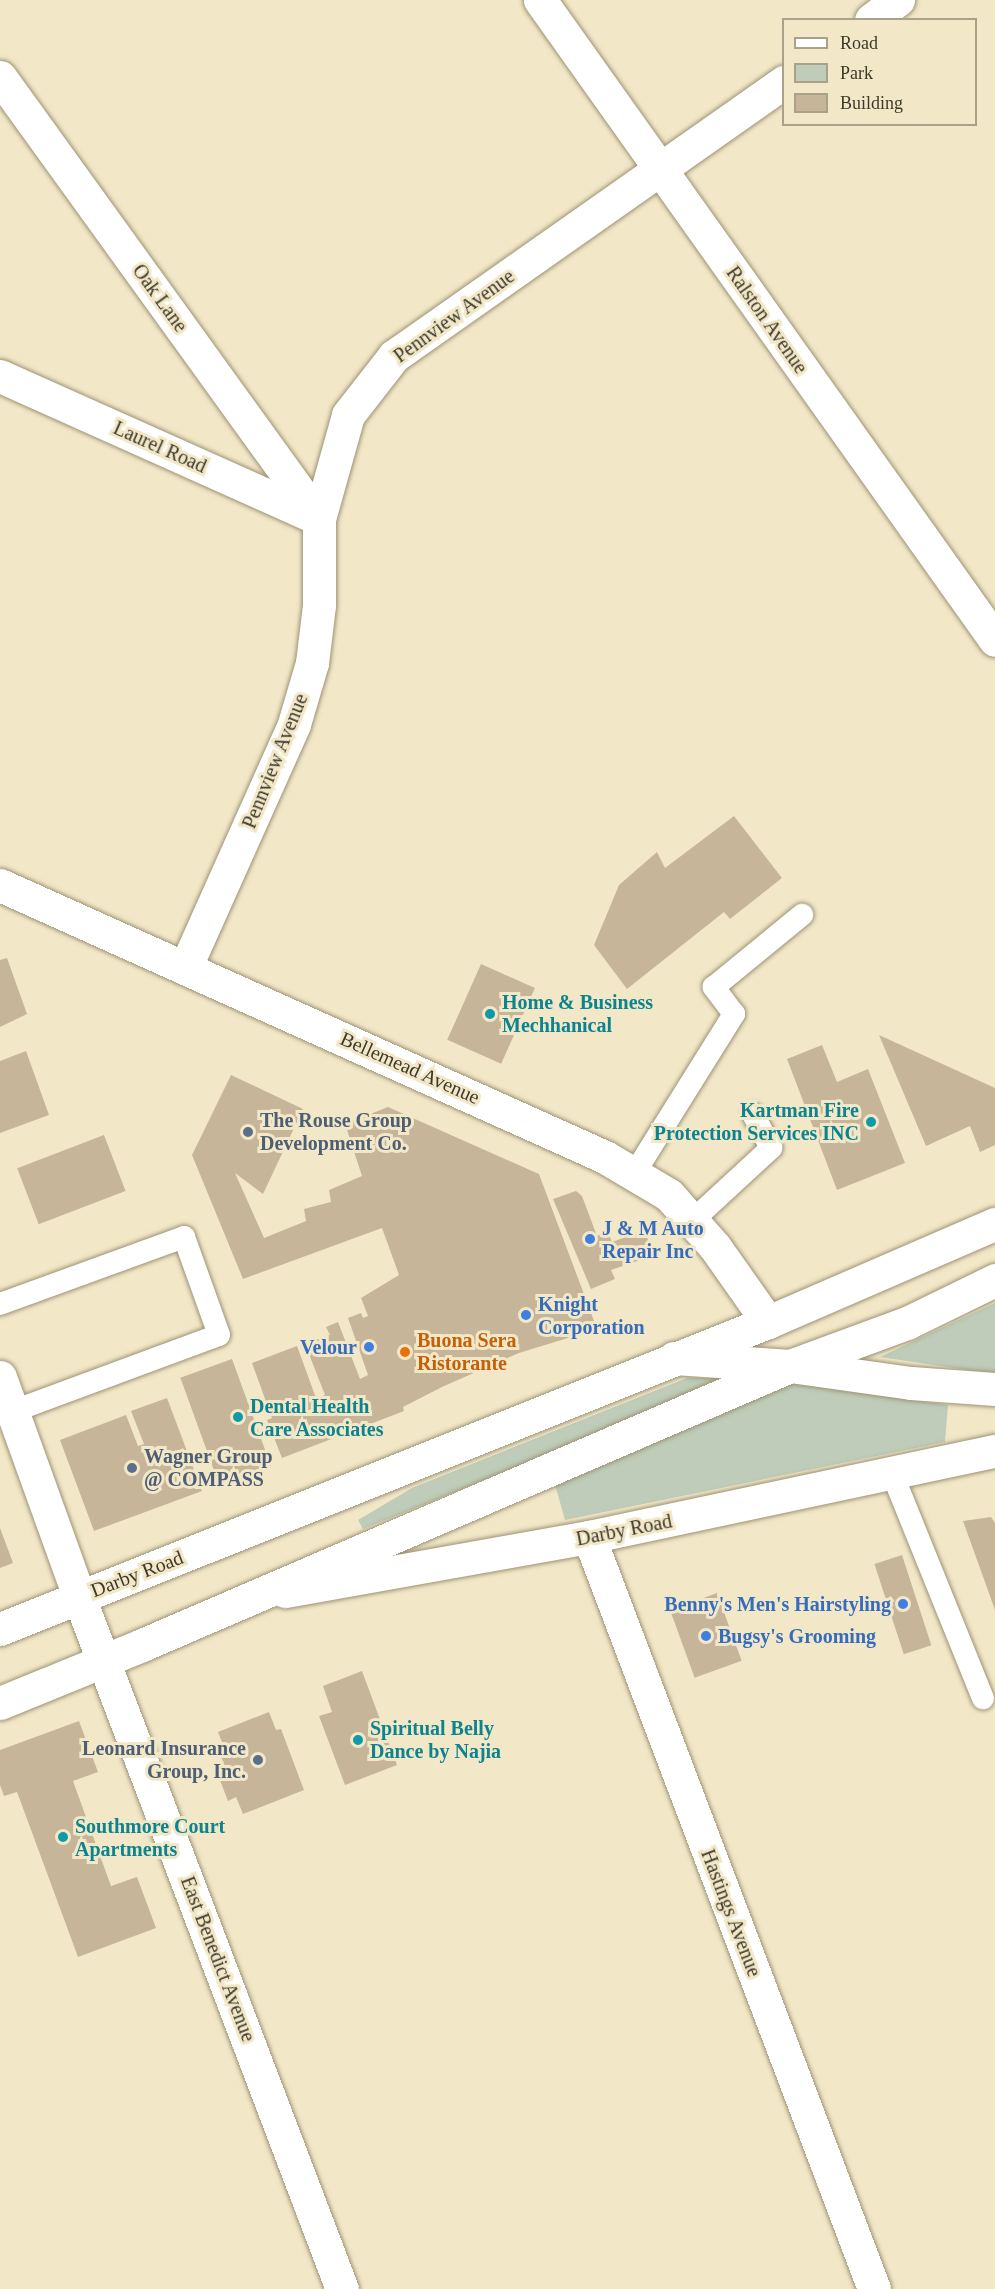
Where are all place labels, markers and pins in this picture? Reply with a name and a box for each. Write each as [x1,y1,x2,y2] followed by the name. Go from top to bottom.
[502,990,653,1037] place label: Home & Business Mechhanical
[483,1007,497,1021] marker: Home & Business Mechhanical
[654,1098,859,1145] place label: Kartman Fire Protection Services INC
[260,1108,412,1155] place label: The Rouse Group Development Co.
[864,1115,878,1129] marker: Kartman Fire Protection Services INC
[241,1125,255,1139] marker: The Rouse Group Development Co.
[602,1216,705,1263] place label: J & M Auto Repair Inc
[583,1232,597,1246] marker: J & M Auto Repair Inc
[538,1292,645,1339] place label: Knight Corporation
[519,1308,533,1322] marker: Knight Corporation
[417,1328,516,1375] place label: Buona Sera Ristorante
[300,1335,357,1359] place label: Velour
[362,1340,376,1354] marker: Velour
[398,1345,412,1359] marker: Buona Sera Ristorante
[250,1394,385,1441] place label: Dental Health Care Associates
[231,1410,245,1424] marker: Dental Health Care Associates
[144,1444,273,1491] place label: Wagner Group @ COMPASS
[125,1461,139,1475] marker: Wagner Group @ COMPASS
[664,1592,891,1616] place label: Benny's Men's Hairstyling
[896,1597,910,1611] marker: Benny's Men's Hairstyling
[718,1624,876,1648] place label: Bugsy's Grooming
[699,1629,713,1643] marker: Bugsy's Grooming
[370,1716,501,1763] place label: Spiritual Belly Dance by Najia
[351,1733,365,1747] marker: Spiritual Belly Dance by Najia
[82,1736,246,1783] place label: Leonard Insurance Group, Inc.
[251,1753,265,1767] marker: Leonard Insurance Group, Inc.
[75,1814,225,1861] place label: Southmore Court Apartments
[56,1830,70,1844] marker: Southmore Court Apartments

